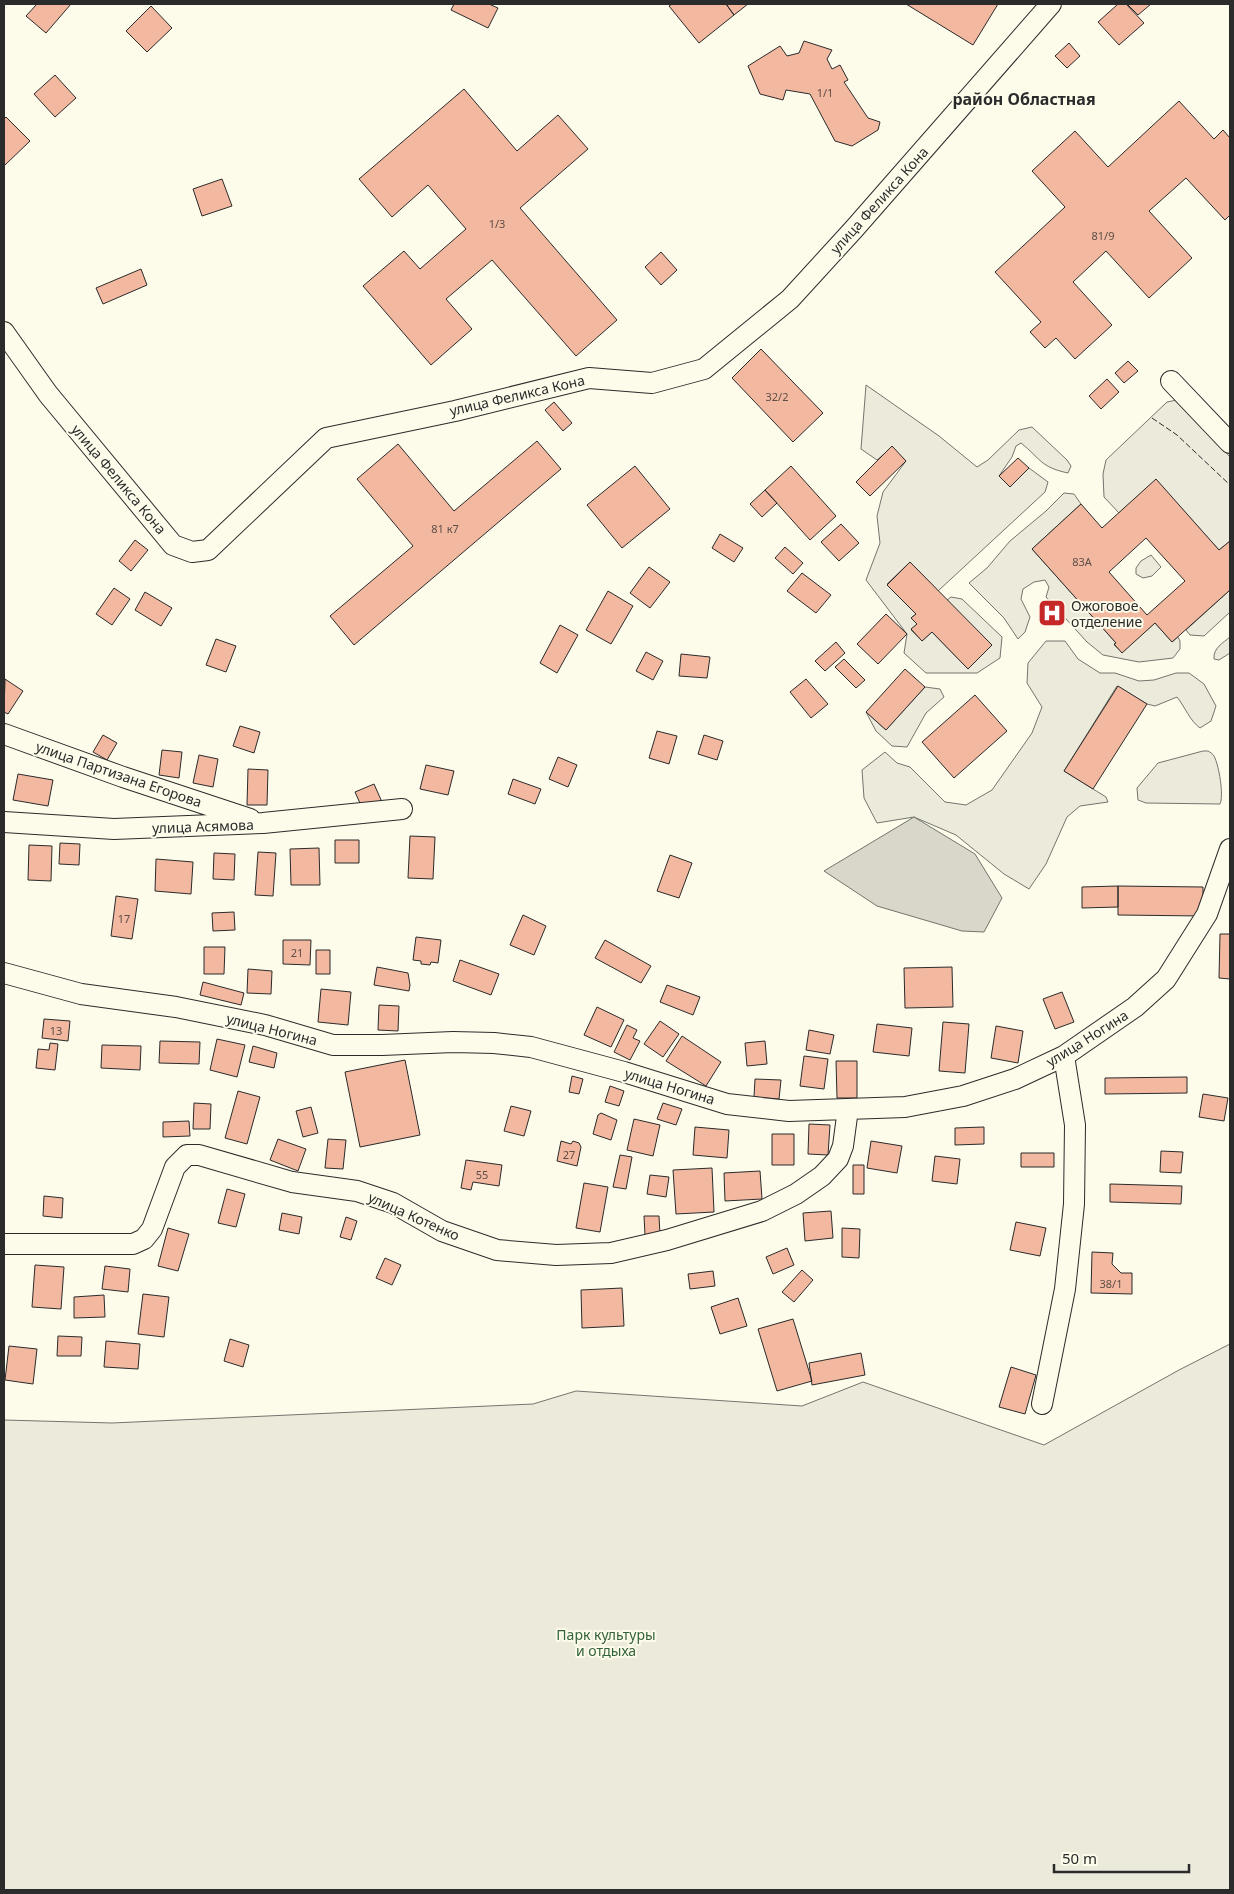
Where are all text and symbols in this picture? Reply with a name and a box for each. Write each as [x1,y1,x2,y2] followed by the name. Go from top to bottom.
[817,85,833,100] house number: 1/1
[952,88,1096,110] district label: район Областная
[826,142,932,258] street label: улица Феликса Кона
[489,216,505,231] house number: 1/3
[1092,228,1114,243] house number: 81/9
[448,370,586,420] street label: улица Феликса Кона
[766,389,788,404] house number: 32/2
[67,420,171,538] street label: улица Феликса Кона
[431,521,459,536] house number: 81 к7
[1072,554,1093,569] house number: 83А
[1071,596,1143,631] place label: Ожоговое отделение
[1037,598,1067,628] hospital icon: Ожоговое отделение
[34,737,204,811] street label: улица Партизана Егорова
[152,815,254,837] street label: улица Асямова
[118,911,130,926] house number: 17
[291,945,303,960] house number: 21
[1042,1005,1132,1071] street label: улица Ногина
[224,1009,320,1049] street label: улица Ногина
[50,1023,62,1038] house number: 13
[623,1063,717,1109] street label: улица Ногина
[563,1147,575,1162] house number: 27
[476,1167,488,1182] house number: 55
[365,1187,463,1245] street label: улица Котенко
[1100,1276,1122,1291] house number: 38/1
[556,1625,656,1660] park label: Парк культуры и отдыха
[1054,1842,1189,1874] scale bar
[1062,1848,1097,1868] text: 50 m

